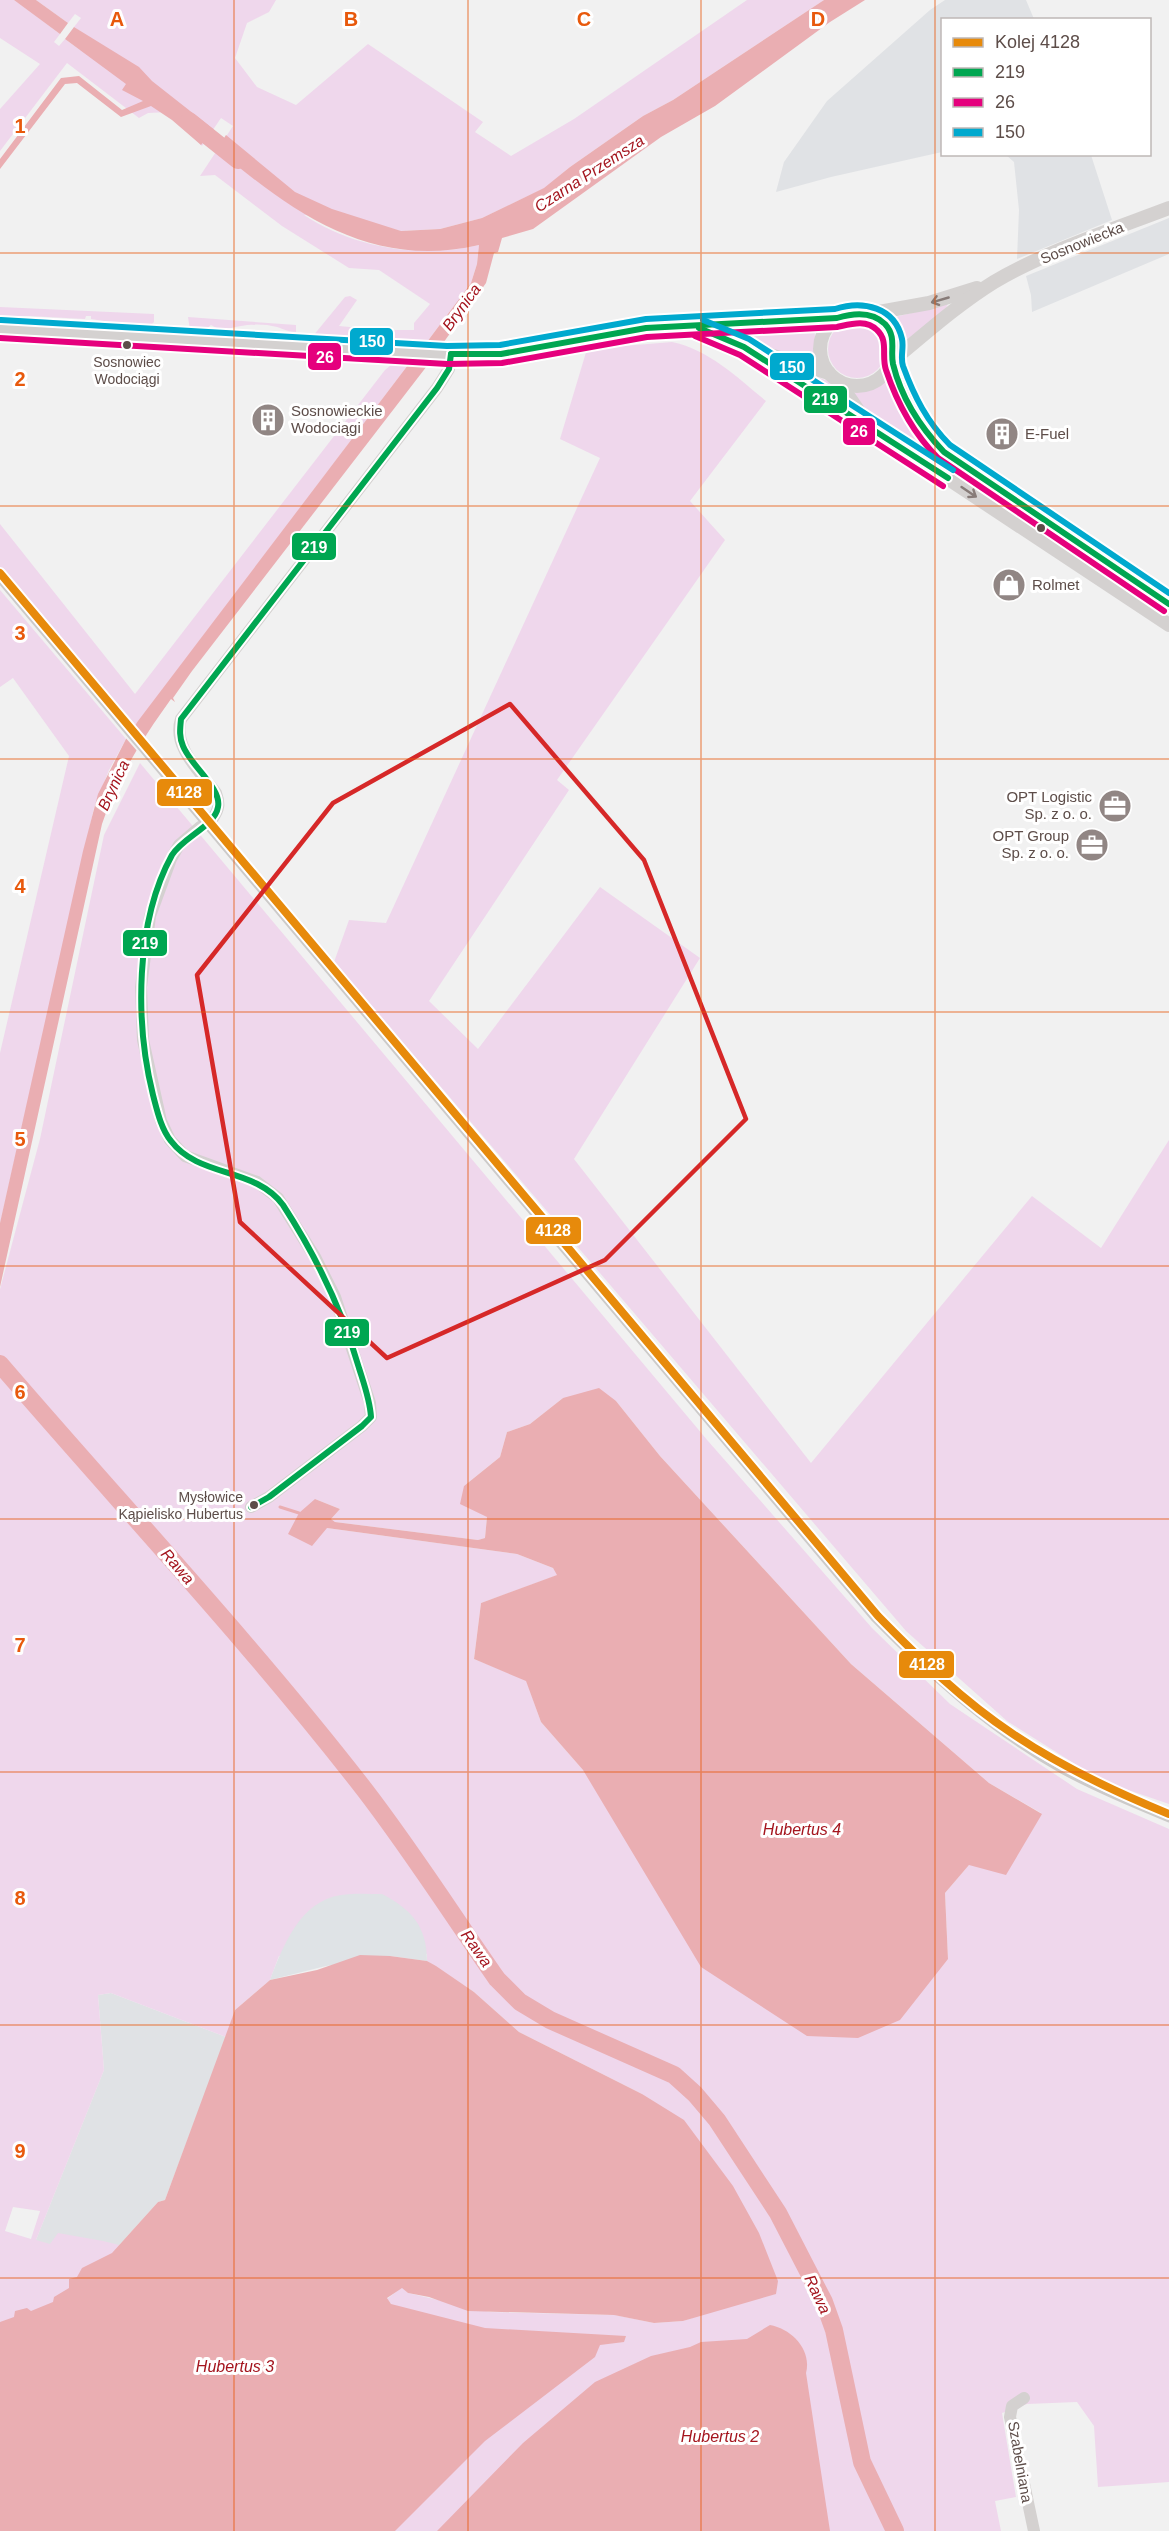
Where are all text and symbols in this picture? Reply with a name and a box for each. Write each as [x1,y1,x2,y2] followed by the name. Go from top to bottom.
[110,8,124,30] text: A
[344,8,358,30] text: B
[577,8,591,30] text: C
[811,8,825,30] text: D
[941,18,1151,156] legend
[995,32,1080,52] text: Kolej 4128
[995,62,1025,82] text: 219
[995,92,1015,112] text: 26
[14,115,26,137] text: 1
[995,122,1025,142] text: 150
[531,132,647,215] water label: Czarna Przemsza
[1038,218,1127,267] street label: Sosnowiecka
[439,281,484,334] water label: Brynica
[931,294,950,306] one-way arrow
[349,327,394,356] line badge: 150
[359,333,385,350] text: 150
[121,339,133,351] marker: Sosnowiec Wodociągi
[307,342,342,371] line badge: 26
[316,349,334,366] text: 26
[769,352,815,381] line badge: 150
[93,354,161,387] place label: Sosnowiec Wodociągi
[779,359,805,376] text: 150
[14,368,26,390] text: 2
[803,385,848,414] line badge: 219
[812,391,838,408] text: 219
[250,402,286,438] building icon: Sosnowieckie Wodociągi
[291,402,383,436] place label: Sosnowieckie Wodociągi
[984,416,1020,452] building icon: E-Fuel
[842,417,876,446] line badge: 26
[850,423,868,440] text: 26
[1025,425,1069,442] place label: E-Fuel
[960,487,977,499] one-way arrow
[1035,522,1047,534] unlabelled marker
[291,532,337,561] line badge: 219
[301,539,327,556] text: 219
[991,567,1027,603] shop icon: Rolmet
[1032,576,1080,593] place label: Rolmet
[14,622,26,644] text: 3
[94,757,132,813] water label: Brynica
[156,778,213,807] line badge: 4128
[166,784,202,801] text: 4128
[1006,788,1092,822] place label: OPT Logistic Sp. z o. o.
[1097,788,1133,824] office icon: OPT Logistic Sp. z o. o.
[993,827,1069,861] place label: OPT Group Sp. z o. o.
[1074,827,1110,863] office icon: OPT Group Sp. z o. o.
[14,875,26,897] text: 4
[122,929,168,957] line badge: 219
[132,935,158,952] text: 219
[14,1128,26,1150] text: 5
[525,1216,582,1245] line badge: 4128
[535,1222,571,1239] text: 4128
[324,1318,370,1347] line badge: 219
[334,1324,360,1341] text: 219
[14,1381,26,1403] text: 6
[118,1489,243,1522] place label: Mysłowice Kąpielisko Hubertus
[248,1499,260,1511] marker: Mysłowice Kąpielisko Hubertus
[158,1545,198,1587] water label: Rawa
[14,1634,26,1656] text: 7
[898,1650,955,1679] line badge: 4128
[909,1656,945,1673] text: 4128
[763,1821,841,1838] water label: Hubertus 4
[14,1887,26,1909] text: 8
[458,1927,495,1970] water label: Rawa
[14,2140,26,2162] text: 9
[801,2272,834,2316] water label: Rawa
[196,2358,274,2375] water label: Hubertus 3
[1005,2420,1036,2505] street label: Szabelniana
[681,2428,759,2445] water label: Hubertus 2

